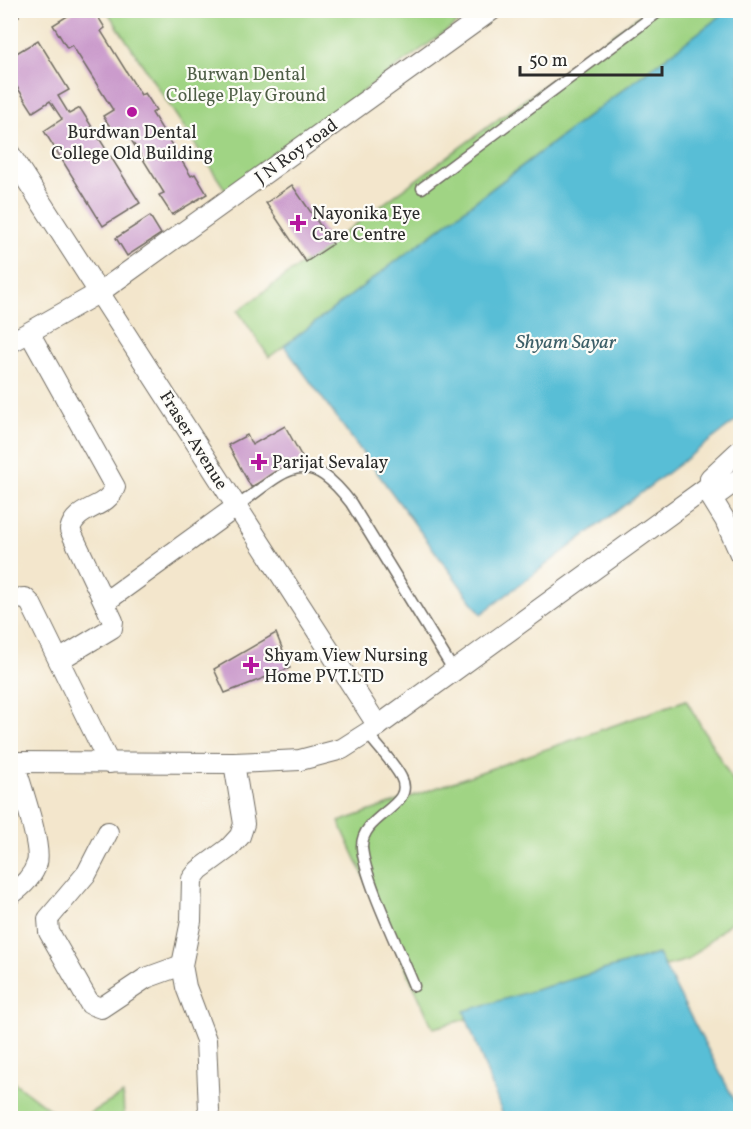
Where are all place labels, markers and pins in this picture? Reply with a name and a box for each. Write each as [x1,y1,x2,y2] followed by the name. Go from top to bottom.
[125,105,139,119] marker: Burdwan Dental College Old Building
[51,121,213,167] place label: Burdwan Dental College Old Building
[312,202,420,248] place label: Nayonika Eye Care Centre
[289,214,307,232] marker: Nayonika Eye Care Centre
[272,451,388,476] place label: Parijat Sevalay
[250,453,268,471] marker: Parijat Sevalay
[264,644,428,690] place label: Shyam View Nursing Home PVT.LTD
[242,656,260,674] marker: Shyam View Nursing Home PVT.LTD

